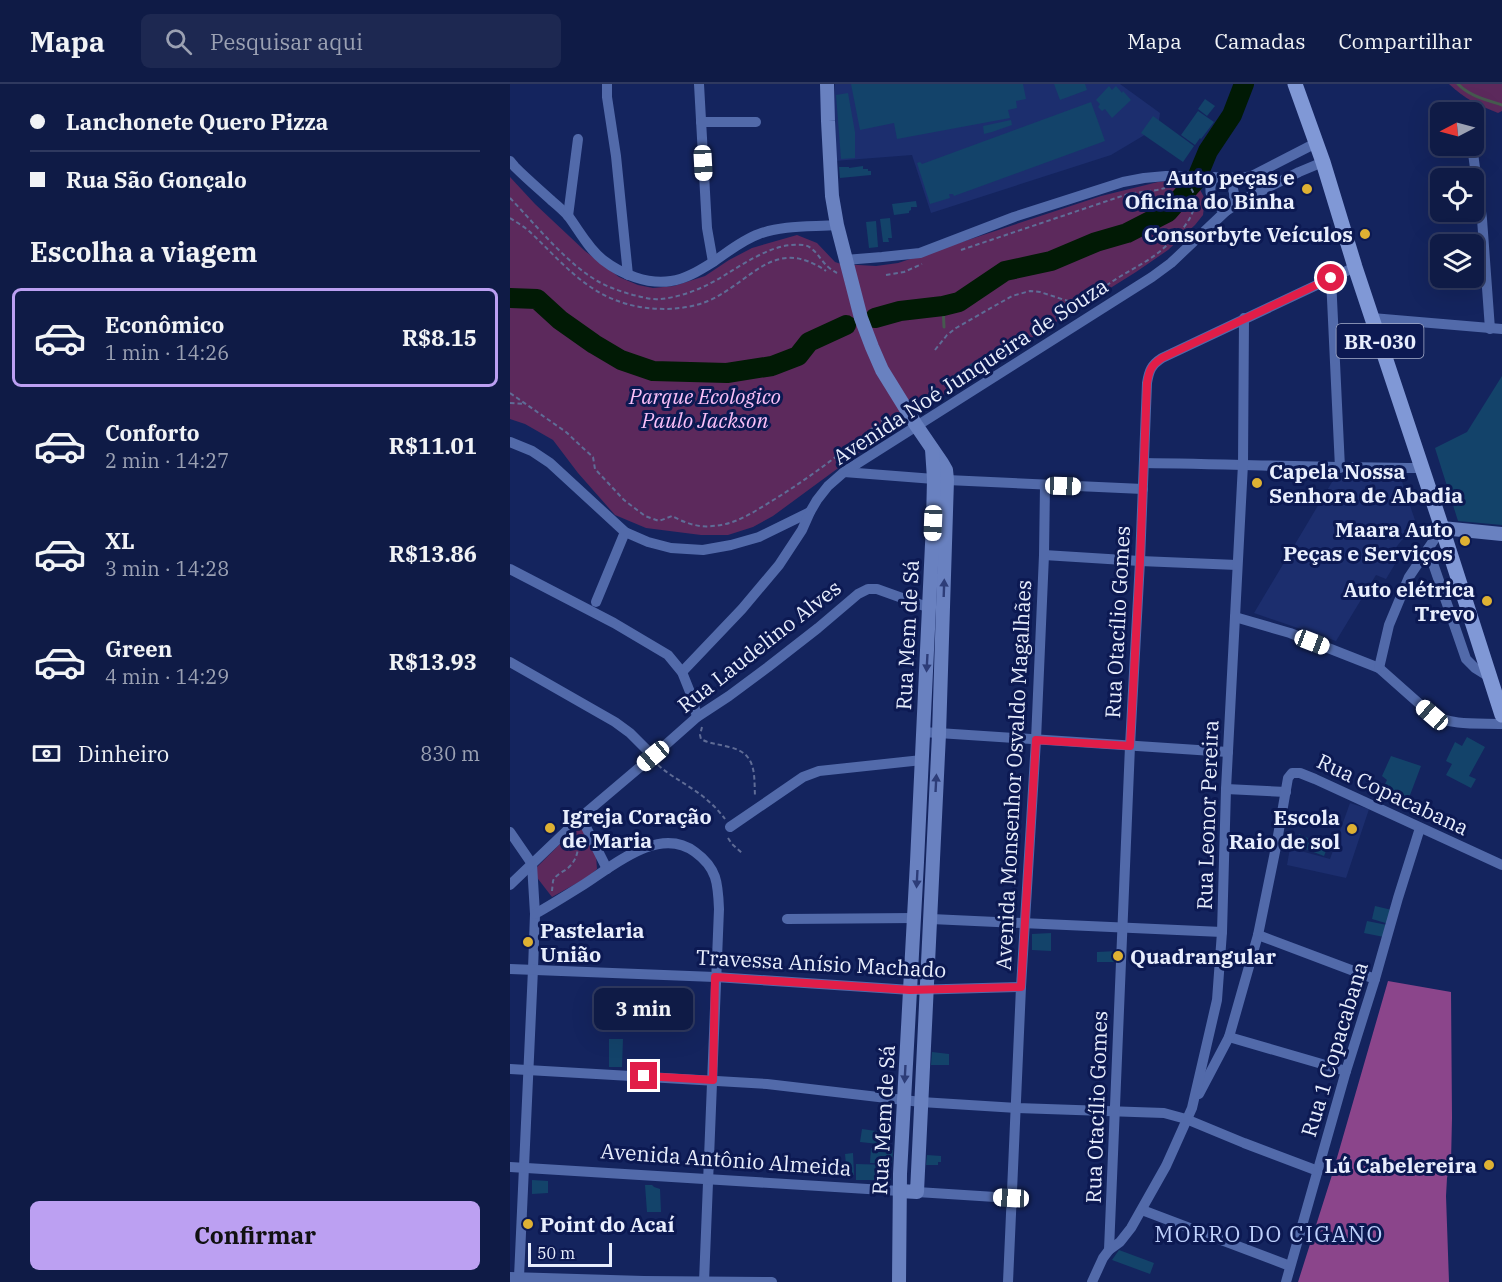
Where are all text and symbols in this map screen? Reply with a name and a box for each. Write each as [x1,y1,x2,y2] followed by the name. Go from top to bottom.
[141,14,561,68] search box
[30,23,105,60] text: Mapa
[162,25,195,58] icon: search
[210,27,363,56] text: Pesquisar aqui
[1127,27,1182,55] text: Mapa
[1215,27,1305,55] text: Camadas
[1338,27,1472,55] text: Compartilhar
[1430,102,1484,156] north arrow
[1430,102,1484,288] map controls
[66,107,328,136] text: Lanchonete Quero Pizza
[693,145,713,181] car
[1124,163,1295,215] place label: Auto peças e Oficina do Binha
[66,165,247,194] text: Rua São Gonçalo
[1430,168,1484,222] button: locate
[1300,182,1314,196] marker: Auto peças e Oficina do Binha
[1144,220,1353,248] place label: Consorbyte Veículos
[1358,227,1372,241] marker: Consorbyte Veículos
[30,234,257,269] text: Escolha a viagem
[1430,234,1484,288] button: layers
[1317,264,1344,291] route start
[827,271,1113,471] street label: Avenida Noé Junqueira de Souza
[105,310,224,339] text: Econômico
[33,311,87,365] icon: car
[402,323,477,352] text: R$8.15
[1336,324,1424,358] road number: BR-030
[105,339,229,366] text: 1 min · 14:26
[628,382,781,434] park label: Parque Ecologico Paulo Jackson
[105,418,200,447] text: Conforto
[33,419,87,473] icon: car
[389,431,477,460] text: R$11.01
[105,447,229,474] text: 2 min · 14:27
[1269,457,1463,509] place label: Capela Nossa Senhora de Abadia
[1045,476,1081,496] car
[1250,476,1264,490] marker: Capela Nossa Senhora de Abadia
[923,505,943,541] car
[1283,515,1453,567] place label: Maara Auto Peças e Serviços
[1098,525,1136,719] street label: Rua Otacílio Gomes
[105,526,135,555] text: XL
[33,527,87,581] icon: car
[1458,534,1472,548] marker: Maara Auto Peças e Serviços
[389,539,477,568] text: R$13.86
[105,555,229,582] text: 3 min · 14:28
[889,559,925,711] street label: Rua Mem de Sá
[671,573,847,719] street label: Rua Laudelino Alves
[1343,575,1475,627] place label: Auto elétrica Trevo
[940,578,949,597] one-way arrow
[989,579,1037,971] street label: Avenida Monsenhor Osvaldo Magalhães
[1480,594,1494,608] marker: Auto elétrica Trevo
[1292,627,1332,657] car
[105,634,172,663] text: Green
[33,635,87,689] icon: car
[389,647,477,676] text: R$13.93
[922,654,931,673] one-way arrow
[105,663,229,690] text: 4 min · 14:29
[1413,696,1451,734] car
[1190,719,1224,911] street label: Rua Leonor Pereira
[30,737,63,770] icon: cash
[633,738,673,774] car
[78,739,169,768] text: Dinheiro
[420,740,480,767] text: 830 m
[1313,747,1473,841] street label: Rua Copacabana
[932,773,941,792] one-way arrow
[562,802,712,854] place label: Igreja Coração de Maria
[1229,803,1340,855] place label: Escola Raio de sol
[543,821,557,835] marker: Igreja Coração de Maria
[1345,822,1359,836] marker: Escola Raio de sol
[912,870,921,889] one-way arrow
[540,916,644,968] place label: Pastelaria União
[521,935,535,949] marker: Pastelaria União
[695,942,947,984] street label: Travessa Anísio Machado
[1130,942,1277,970] place label: Quadrangular
[1111,949,1125,963] marker: Quadrangular
[1294,958,1374,1140] street label: Rua 1 Copacabana
[594,989,694,1031] callout: 3 min
[616,995,672,1022] text: 3 min
[1079,1010,1113,1204] street label: Rua Otacílio Gomes
[865,1044,901,1196] street label: Rua Mem de Sá
[630,1062,657,1089] route end
[901,1064,910,1083] one-way arrow
[599,1136,853,1182] street label: Avenida Antônio Almeida
[1324,1151,1477,1179] place label: Lú Cabelereira
[1482,1158,1496,1172] marker: Lú Cabelereira
[993,1188,1029,1208] car
[30,1201,480,1270] button: Confirmar
[540,1210,675,1238] place label: Point do Acaí
[521,1217,535,1231] marker: Point do Acaí
[1154,1219,1384,1248] district label: MORRO DO CIGANO
[528,1240,612,1268] scale bar
[537,1243,575,1263] text: 50 m

